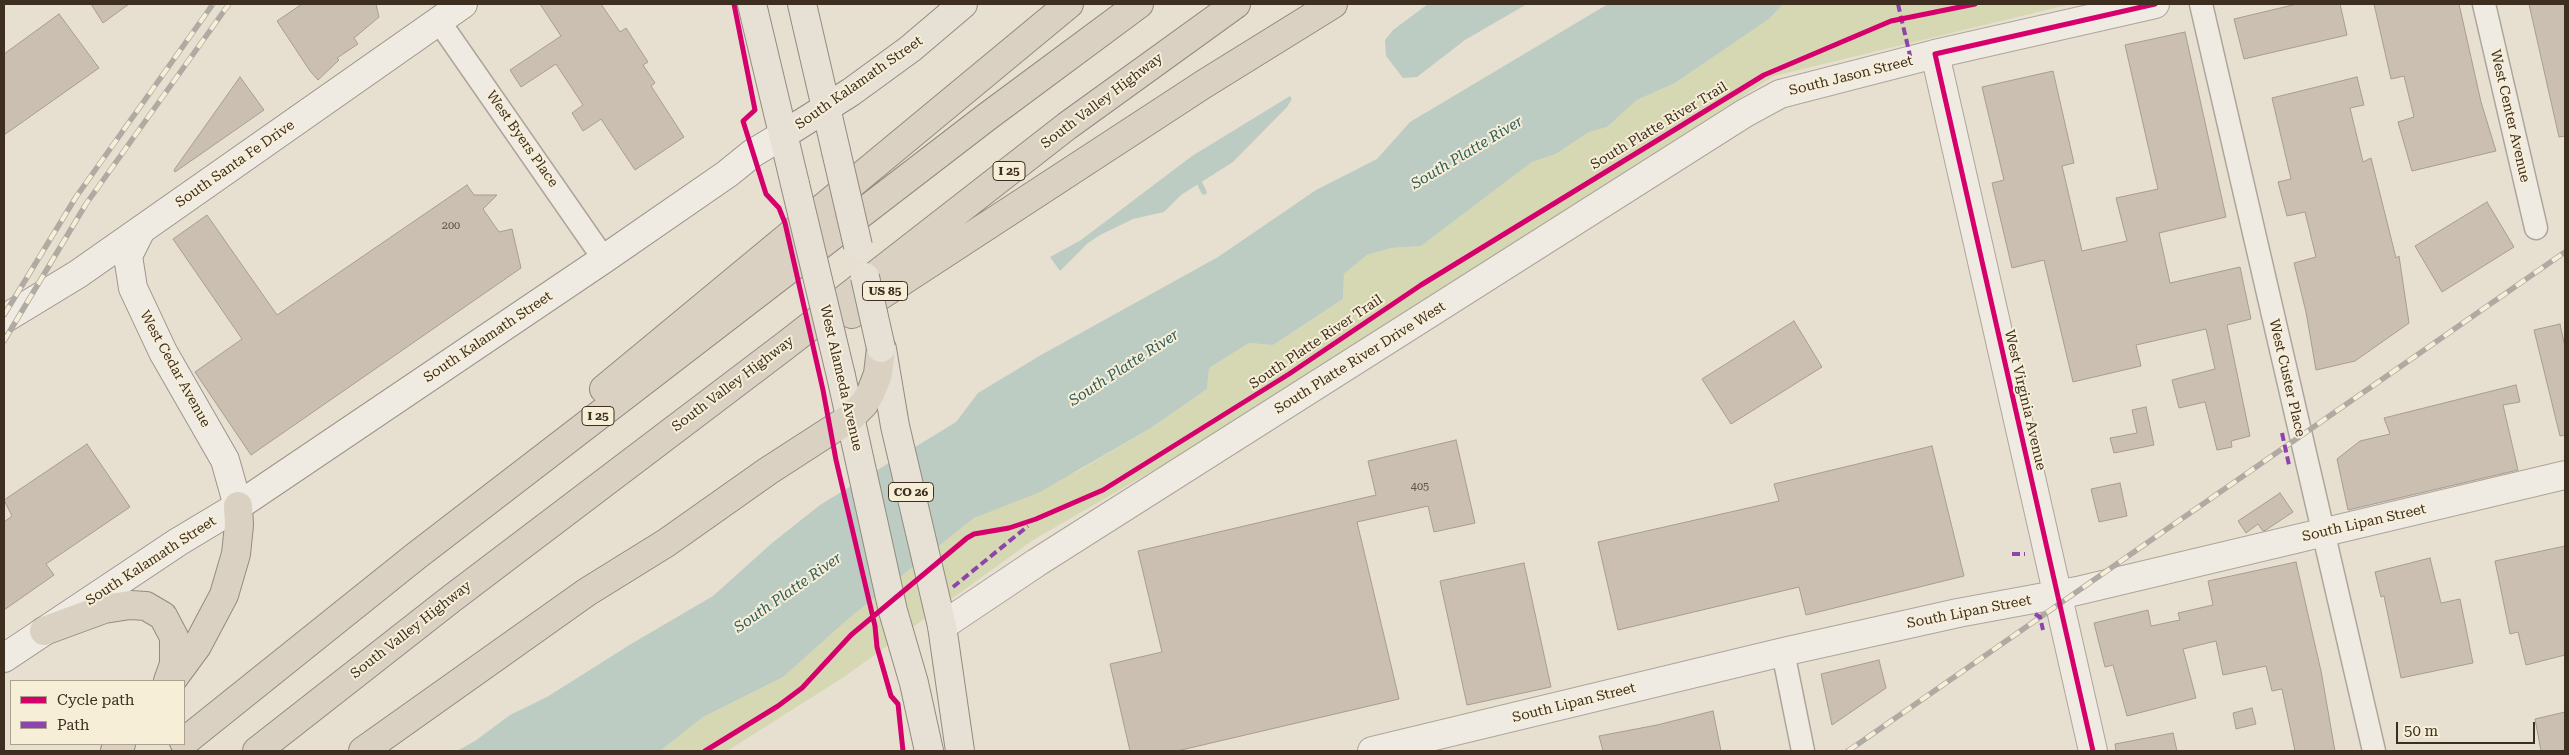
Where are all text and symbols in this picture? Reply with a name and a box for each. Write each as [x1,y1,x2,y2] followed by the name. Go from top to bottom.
[792,33,926,133] street label: South Kalamath Street
[2487,48,2533,184] street label: West Center Avenue
[1038,50,1166,152] street label: South Valley Highway
[1787,52,1915,100] street label: South Jason Street
[1588,78,1730,174] street label: South Platte River Trail
[482,88,562,190] street label: West Byers Place
[1408,112,1526,194] water label: South Platte River
[172,117,298,211] street label: South Santa Fe Drive
[993,162,1025,180] road number: I 25
[442,219,460,233] house number: 200
[862,282,908,300] road number: US 85
[420,288,556,386] street label: South Kalamath Street
[1246,291,1386,393] street label: South Platte River Trail
[1271,298,1449,418] street label: South Platte River Drive West
[816,303,866,453] street label: West Alameda Avenue
[136,308,214,430] street label: West Cedar Avenue
[2265,317,2309,439] street label: West Custer Place
[1066,326,1182,410] water label: South Platte River
[2001,328,2049,472] street label: West Virginia Avenue
[669,333,797,435] street label: South Valley Highway
[582,406,614,426] road number: I 25
[1411,480,1429,494] house number: 405
[888,482,934,502] road number: CO 26
[2300,501,2428,545] street label: South Lipan Street
[83,513,219,609] street label: South Kalamath Street
[731,549,845,637] water label: South Platte River
[347,578,475,682] street label: South Valley Highway
[1905,592,2033,632] street label: South Lipan Street
[10,680,185,745] legend
[1511,680,1637,726] street label: South Lipan Street
[57,691,134,709] text: Cycle path
[2399,712,2538,744] scale bar
[57,716,90,734] text: Path
[2404,722,2438,740] text: 50 m

